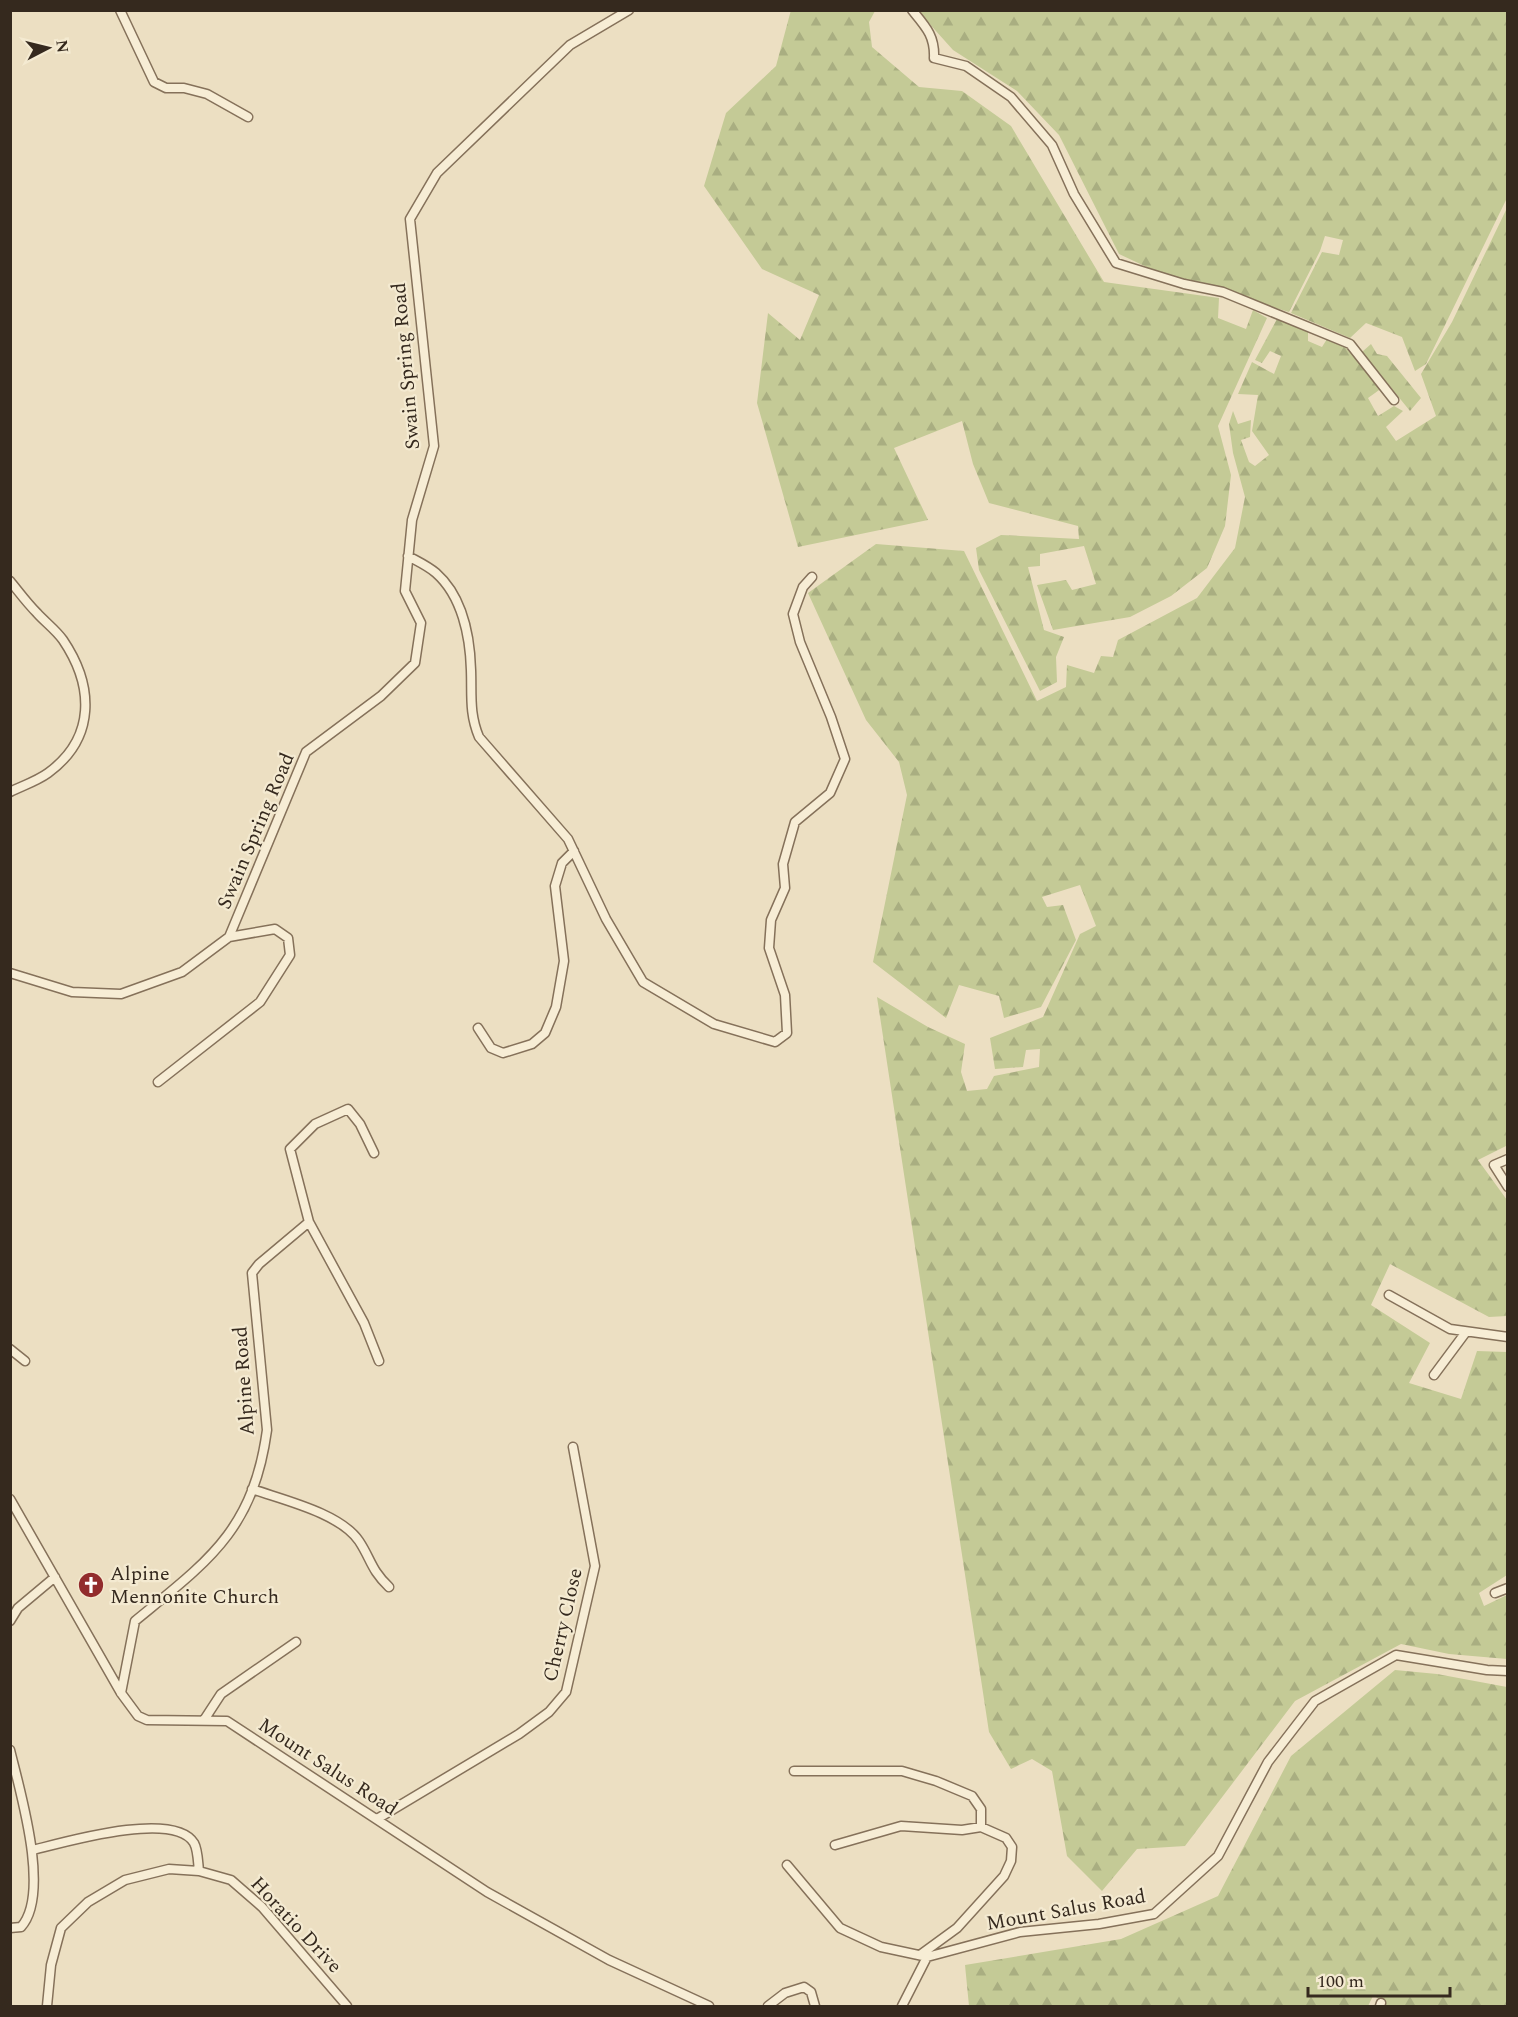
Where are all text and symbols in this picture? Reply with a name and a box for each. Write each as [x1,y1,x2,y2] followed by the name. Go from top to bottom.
[18,18,78,78] north arrow
[49,38,75,54] text: N
[384,281,428,451] street label: Swain Spring Road
[209,748,303,914] street label: Swain Spring Road
[225,1325,263,1437] street label: Alpine Road
[110,1559,279,1612] place label: Alpine Mennonite Church
[535,1565,591,1685] street label: Cherry Close
[76,1570,106,1600] church icon: Alpine Mennonite Church
[252,1710,404,1824] street label: Mount Salus Road
[243,1870,349,1980] street label: Horatio Drive
[984,1881,1148,1939] street label: Mount Salus Road
[1308,1960,1450,1998] scale bar
[1317,1968,1364,1995] text: 100 m

